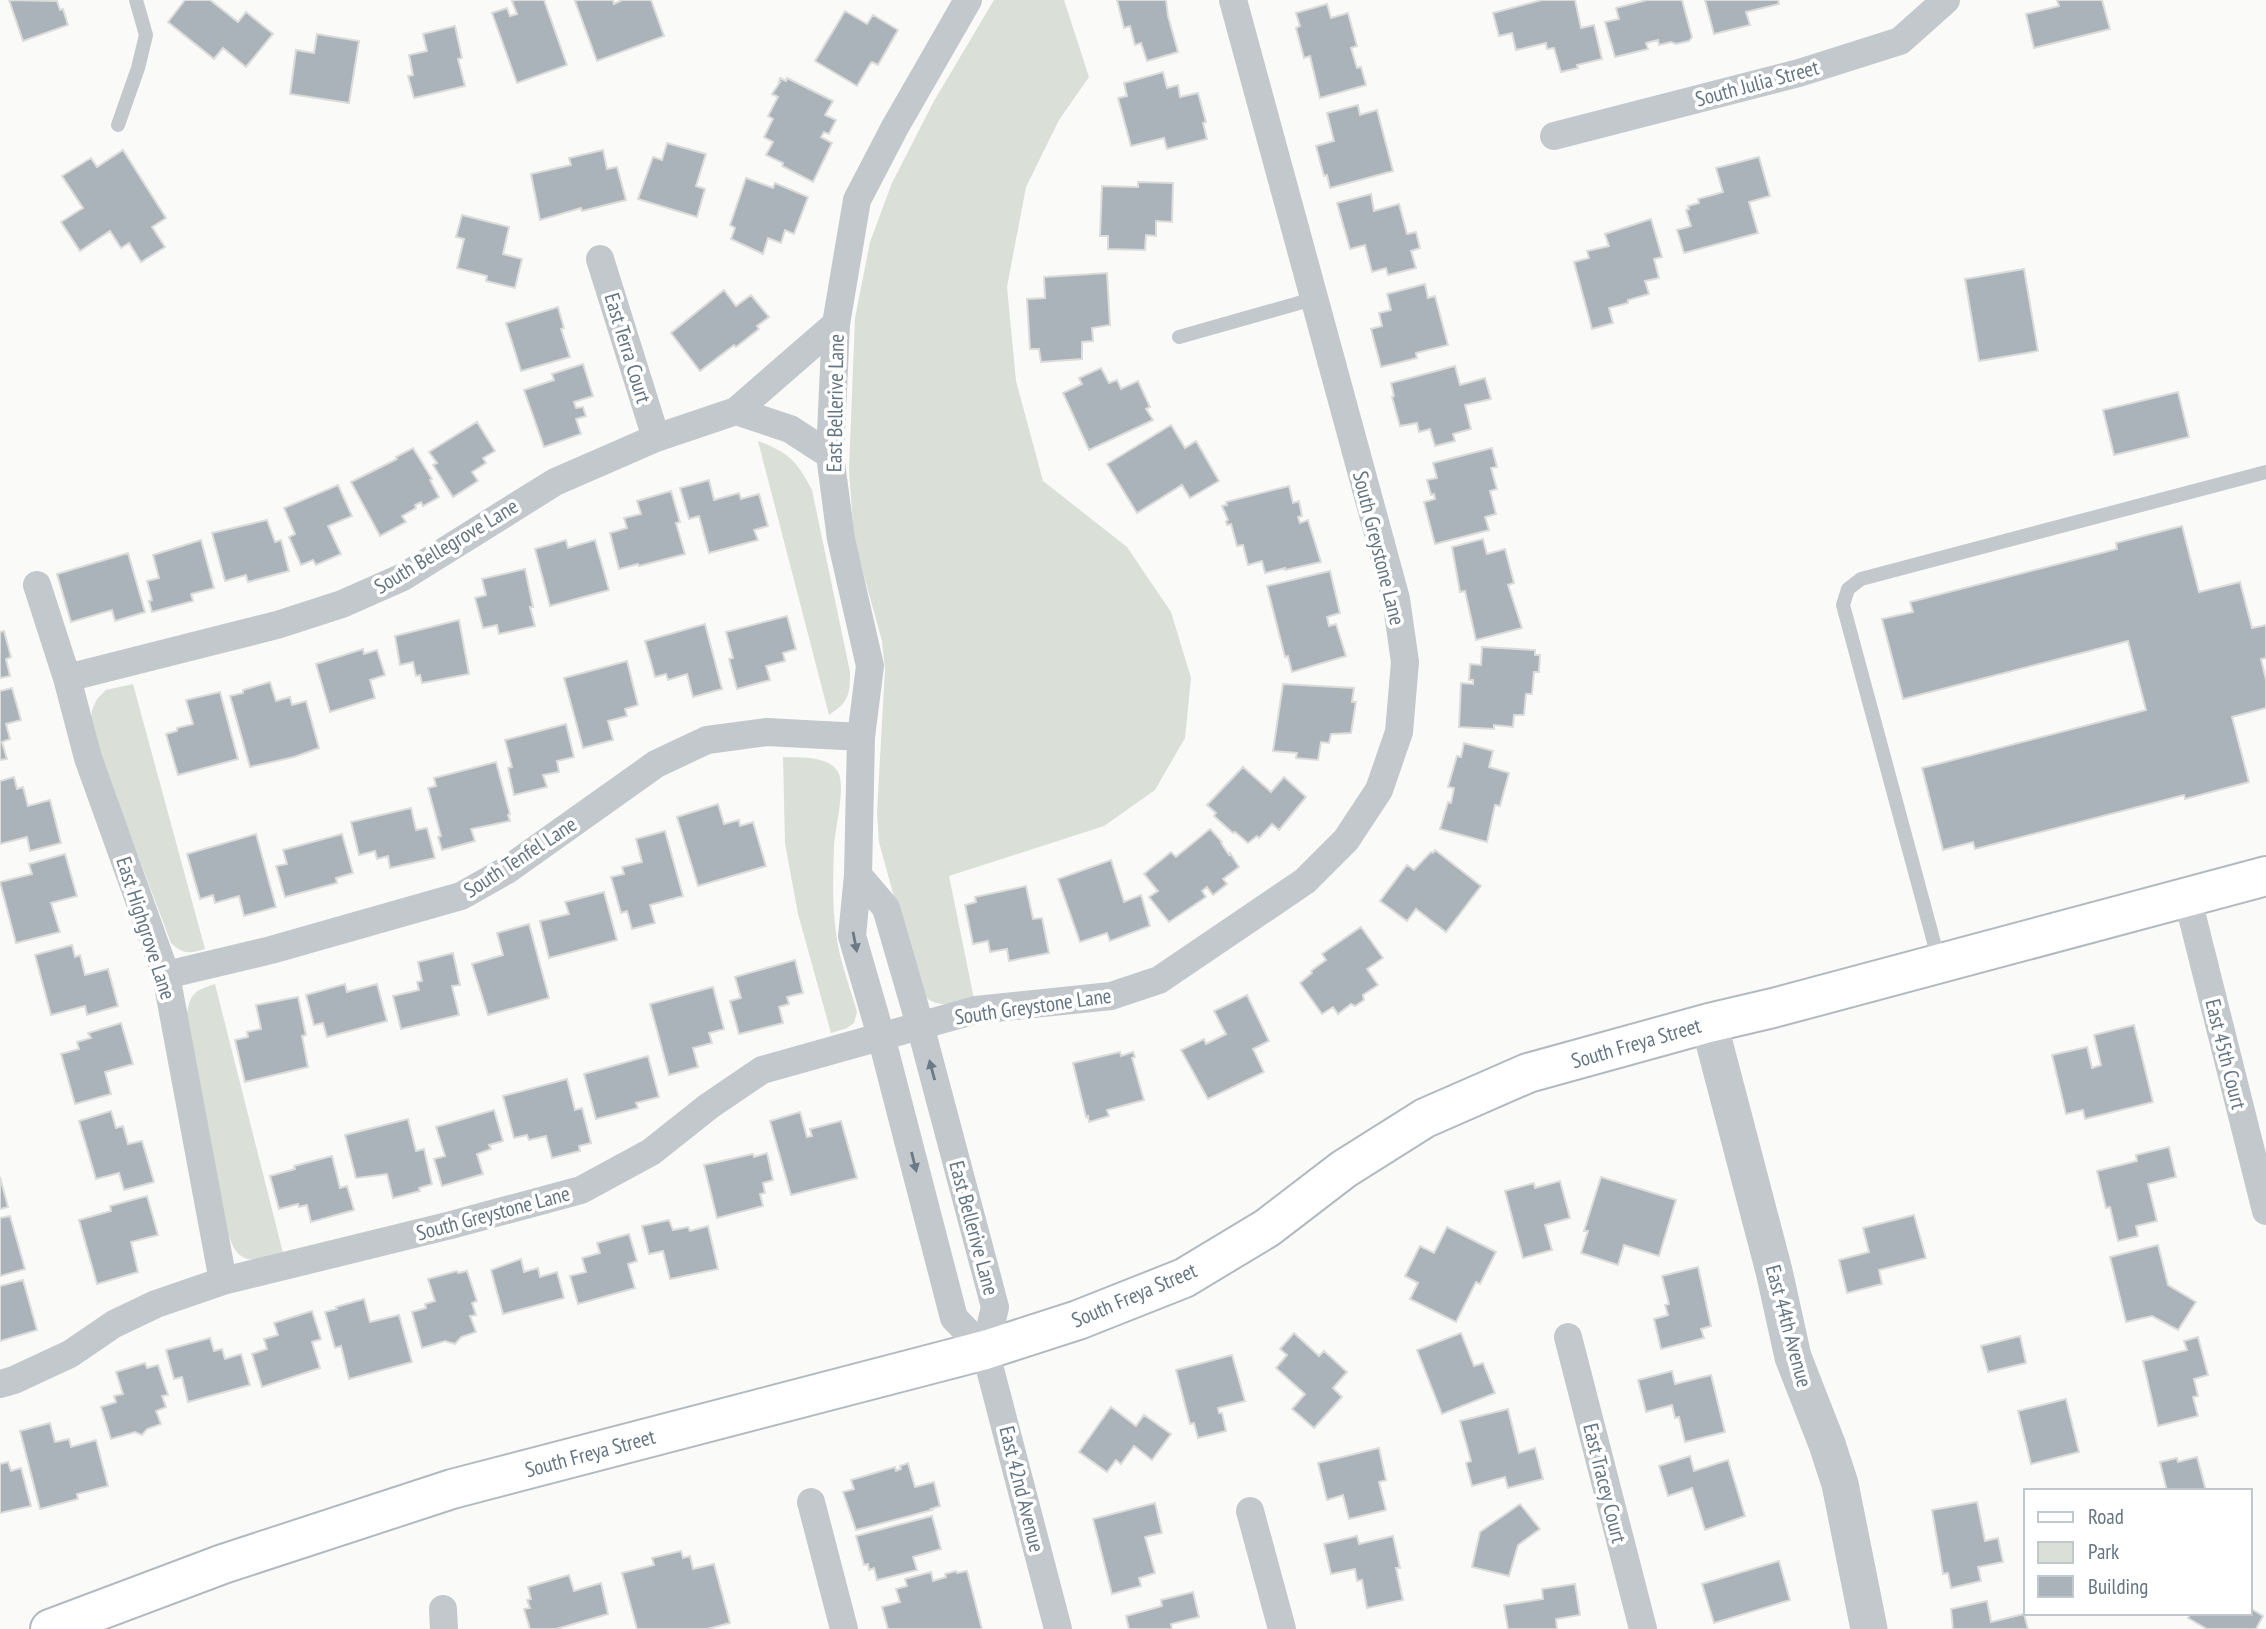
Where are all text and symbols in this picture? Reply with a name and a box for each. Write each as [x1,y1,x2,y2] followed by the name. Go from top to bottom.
[1692,54,1822,112] street label: South Julia Street
[598,290,658,407] street label: East Terra Court
[820,334,850,472] street label: East Bellerive Lane
[1347,468,1411,628] street label: South Greystone Lane
[369,492,523,600] street label: South Bellegrove Lane
[458,811,582,903] street label: South Tenfel Lane
[110,853,182,1003] street label: East Highgrove Lane
[850,932,861,954] one-way arrow
[953,982,1113,1030] street label: South Greystone Lane
[2199,996,2253,1112] street label: East 45th Court
[1568,1012,1704,1074] street label: South Freya Street
[926,1059,937,1081] one-way arrow
[909,1151,920,1173] one-way arrow
[943,1158,1005,1298] street label: East Bellerive Lane
[413,1180,573,1246] street label: South Greystone Lane
[1067,1256,1201,1334] street label: South Freya Street
[1760,1262,1818,1390] street label: East 44th Avenue
[1577,1420,1633,1546] street label: East Tracey Court
[522,1423,658,1483] street label: South Freya Street
[993,1423,1051,1555] street label: East 42nd Avenue
[2024,1489,2252,1615] legend
[2088,1503,2124,1530] text: Road
[2088,1538,2119,1565] text: Park
[2088,1573,2148,1600] text: Building

